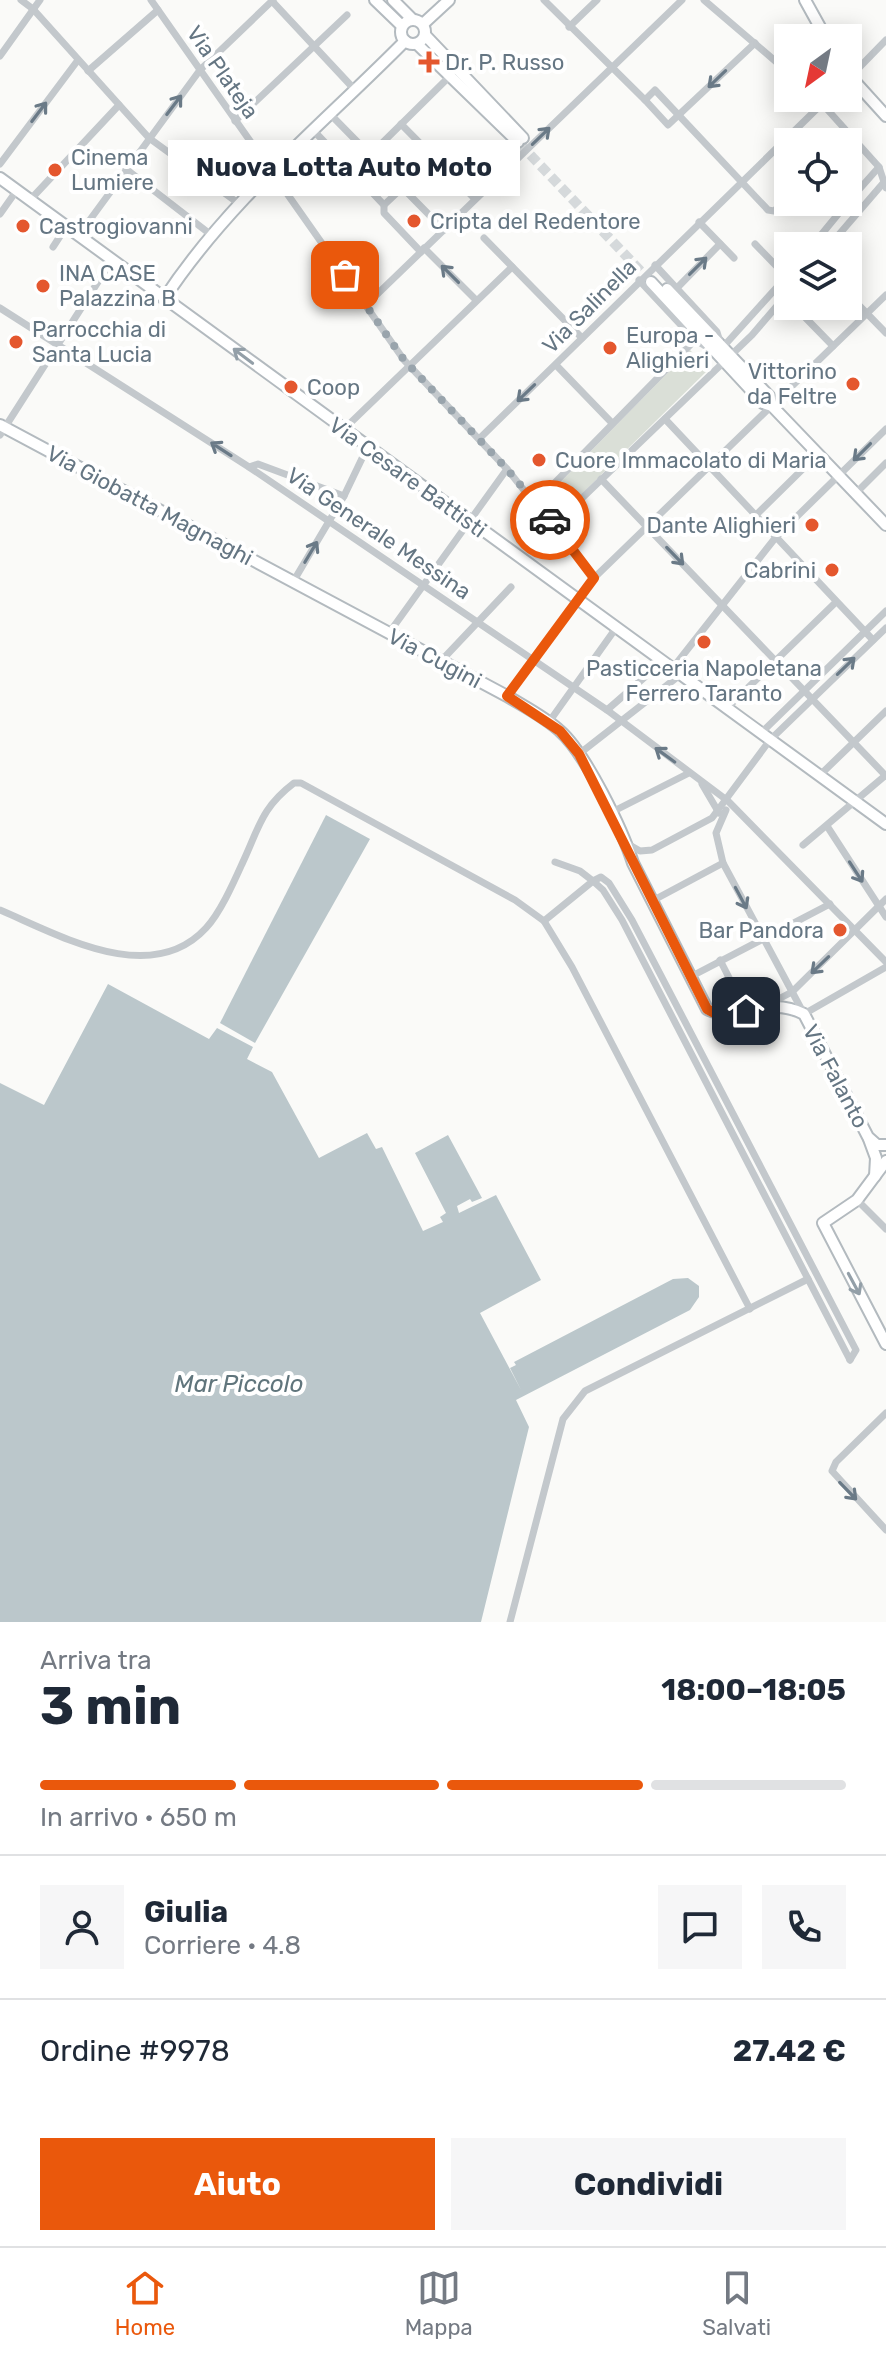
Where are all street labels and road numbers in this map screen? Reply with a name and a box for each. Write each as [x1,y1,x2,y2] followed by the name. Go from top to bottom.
[181,21,264,124] street label: Via Plateja
[537,254,642,359] street label: Via Salinella
[324,411,492,544] street label: Via Cesare Battisti
[42,440,258,571] street label: Via Giobatta Magnaghi
[281,462,476,605] street label: Via Generale Messina
[383,623,486,694] street label: Via Cugini
[797,1020,874,1133] street label: Via Falanto

